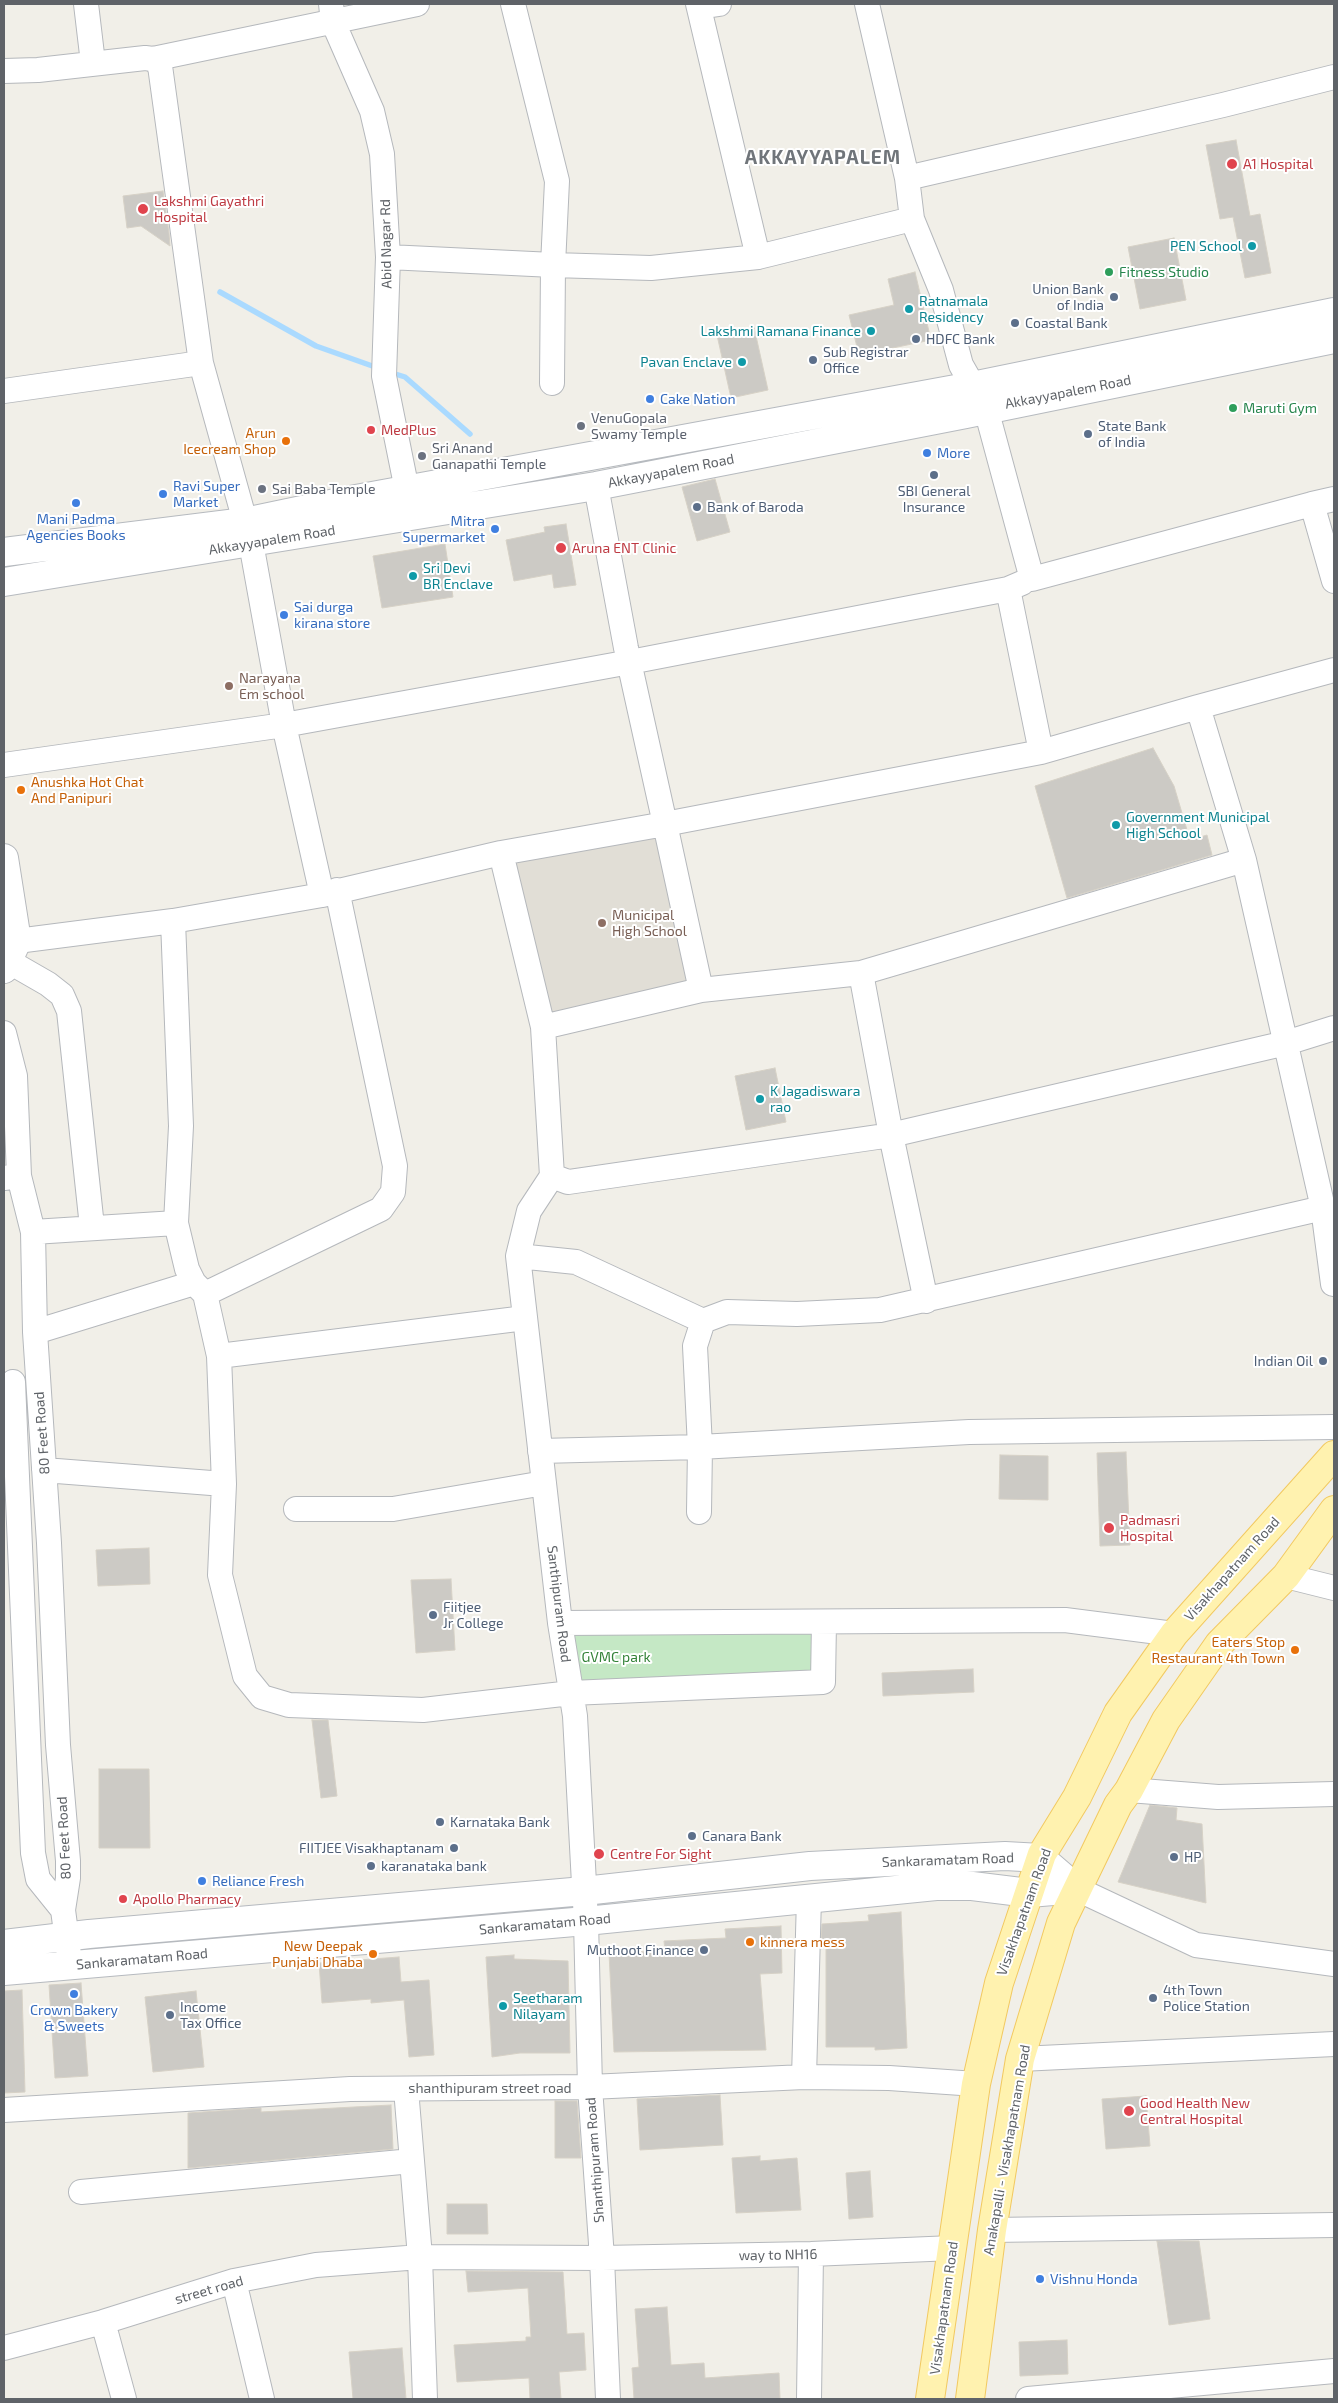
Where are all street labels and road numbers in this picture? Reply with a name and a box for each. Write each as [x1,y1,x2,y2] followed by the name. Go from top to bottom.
[377,199,395,289] street label: Abid Nagar Rd
[1003,372,1133,412] street label: Akkayyapalem Road
[606,451,736,491] street label: Akkayyapalem Road
[207,522,337,558] street label: Akkayyapalem Road
[31,1391,53,1475] street label: 80 Feet Road
[1181,1513,1283,1625] street label: Visakhapatnam Road
[543,1545,575,1663] street label: Santhipuram Road
[53,1796,75,1880] street label: 80 Feet Road
[993,1846,1055,1978] street label: Visakhapatnam Road
[882,1849,1014,1871] street label: Sankaramatam Road
[478,1910,612,1938] street label: Sankaramatam Road
[75,1945,209,1973] street label: Sankaramatam Road
[980,2043,1034,2257] street label: Anakapalli - Visakhapatnam Road
[408,2080,572,2096] street label: shanthipuram street road
[582,2097,608,2223] street label: Shanthipuram Road
[926,2240,962,2376] street label: Visakhapatnam Road
[738,2246,818,2264] street label: way to NH16
[173,2272,245,2308] street label: street road

